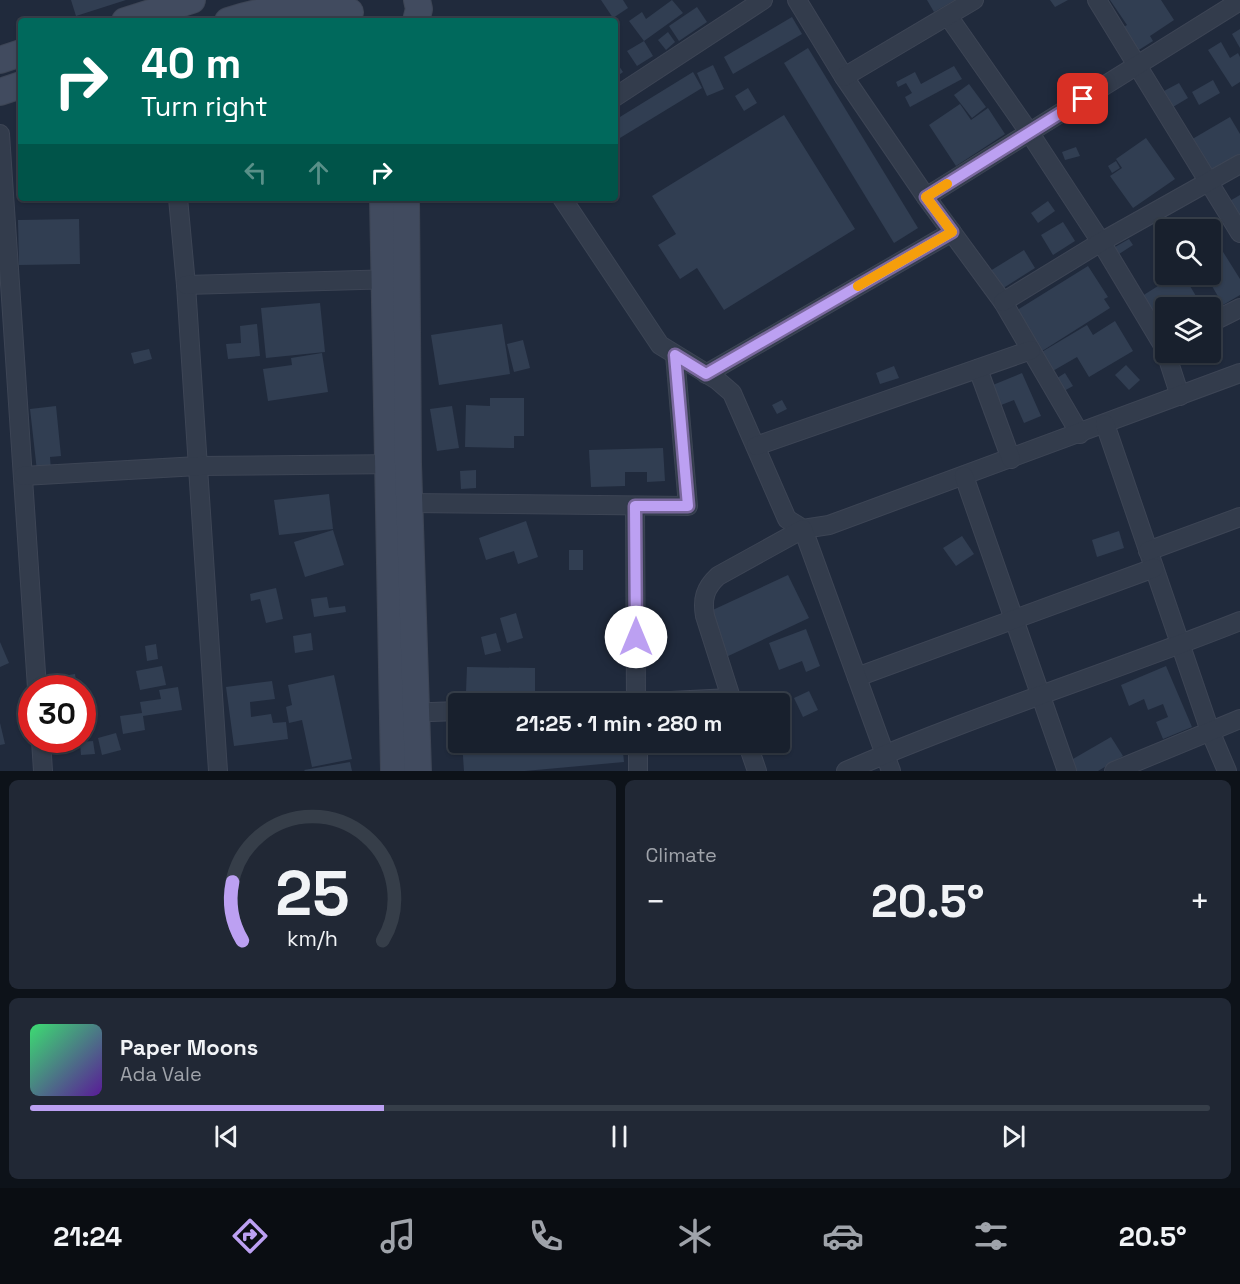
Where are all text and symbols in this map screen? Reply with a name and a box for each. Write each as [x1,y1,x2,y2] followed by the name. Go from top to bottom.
[141,37,241,90] text: 40 m
[42,42,120,120] icon: right
[1057,73,1108,124] pin
[1066,82,1099,115] icon: arrive
[141,89,268,124] text: Turn right
[239,156,272,189] icon: left
[302,156,335,189] icon: ahead
[365,156,398,189] icon: right
[1155,219,1221,363] map controls
[1155,219,1221,285] button: search
[1155,297,1221,363] button: layers
[604,605,668,669] position arrow
[18,675,96,753] speed limit sign: 30
[516,709,722,737] text: 21:25 · 1 min · 280 m
[646,842,717,868] text: Climate
[275,854,349,933] text: 25
[871,873,985,930] text: 20.5°
[646,881,666,923] text: −
[1190,881,1210,923] text: +
[287,926,338,953] text: km/h
[120,1033,258,1061] text: Paper Moons
[120,1061,202,1087] text: Ada Vale
[210,1120,243,1153] icon: previous
[603,1120,636,1153] icon: pause
[997,1120,1030,1153] icon: next
[229,1215,271,1257] icon: directions
[377,1215,419,1257] icon: music
[525,1215,567,1257] icon: phone
[674,1215,716,1257] icon: climate
[822,1215,864,1257] icon: car
[970,1215,1012,1257] icon: filters
[53,1219,122,1254] text: 21:24
[1119,1219,1187,1254] text: 20.5°

